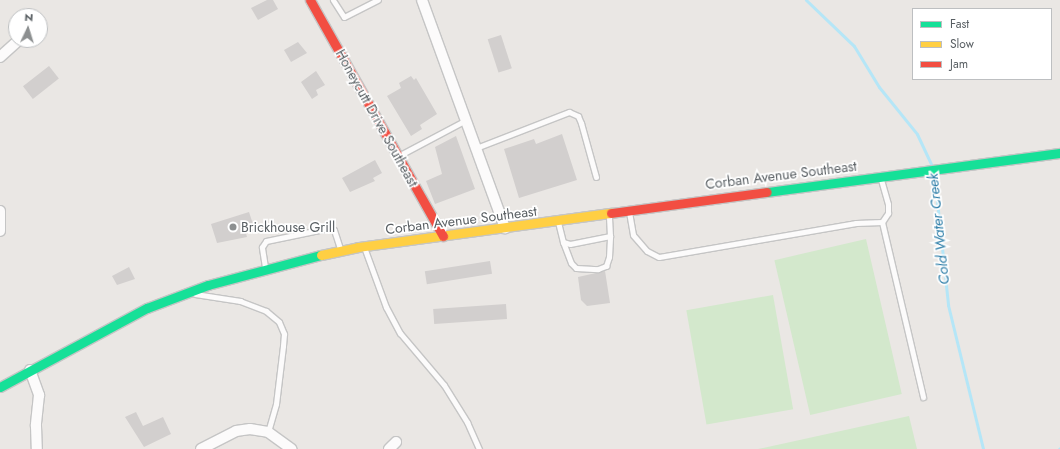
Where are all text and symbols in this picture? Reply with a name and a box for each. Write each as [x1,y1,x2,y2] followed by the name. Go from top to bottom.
[8,8,48,48] north arrow
[912,8,1052,80] legend
[24,9,34,25] text: N
[950,15,969,33] text: Fast
[950,35,974,53] text: Slow
[332,46,422,190] street label: Honeycutt Drive Southeast
[950,55,968,73] text: Jam
[704,157,858,193] street label: Corban Avenue Southeast
[924,172,954,286] water label: Cold Water Creek
[384,202,538,238] street label: Corban Avenue Southeast
[241,219,335,235] place label: Brickhouse Grill
[228,222,238,232] marker: Brickhouse Grill

